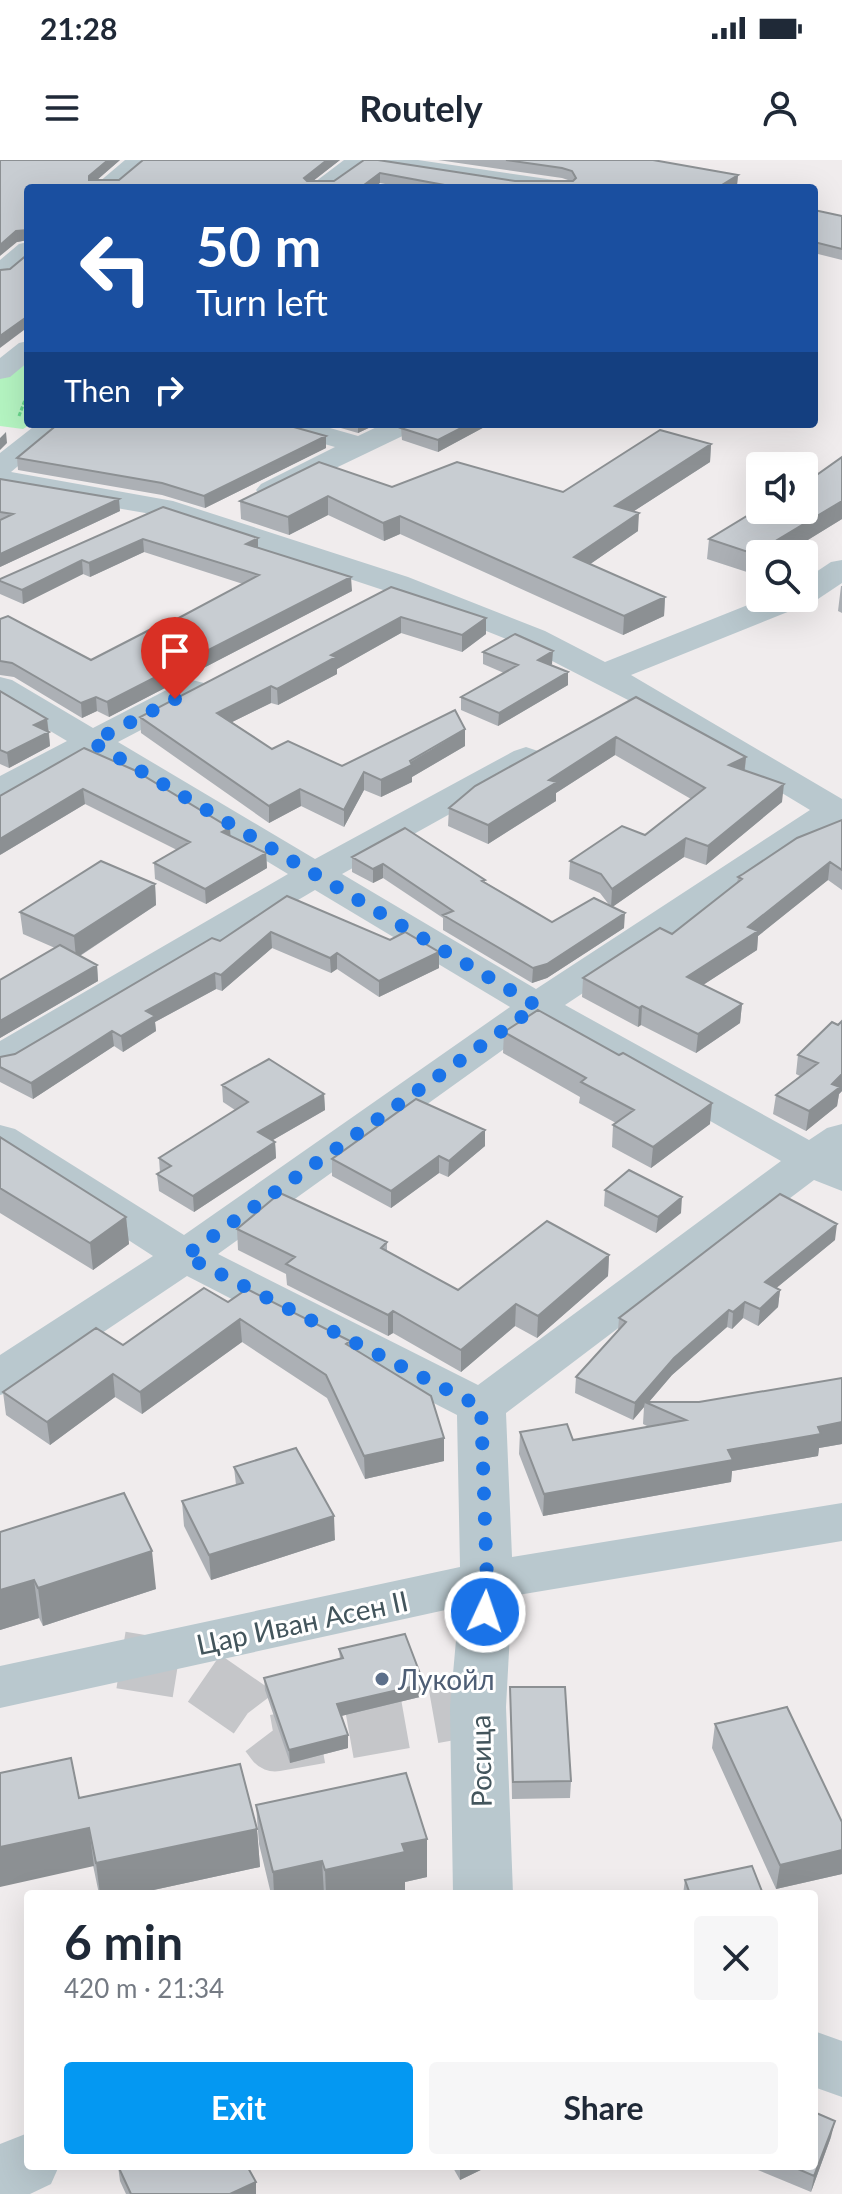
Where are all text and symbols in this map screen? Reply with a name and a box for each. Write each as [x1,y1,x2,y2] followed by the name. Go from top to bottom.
[40,10,117,46] text: 21:28
[40,86,84,130] icon: menu
[359,86,483,130] text: Routely
[758,86,802,130] icon: person
[196,212,321,279] text: 50 m
[64,216,168,320] icon: left
[196,280,328,324] text: Turn left
[147,368,191,412] icon: right
[64,372,131,408] text: Then
[746,452,818,612] map controls
[746,452,818,524] button: sound
[746,540,818,612] button: search
[141,617,209,699] pin
[153,629,197,673] icon: arrive
[443,1570,527,1654] position arrow
[193,1583,411,1661] street label: Цар Иван Асен II
[397,1662,495,1696] place label: Лукойл
[373,1670,391,1688] marker: Лукойл
[462,1715,498,1807] street label: Росица
[64,1913,183,1970] text: 6 min
[694,1916,778,2000] button: close
[64,1972,224,2004] text: 420 m · 21:34
[64,2062,413,2154] button: Exit
[429,2062,778,2154] button: Share

